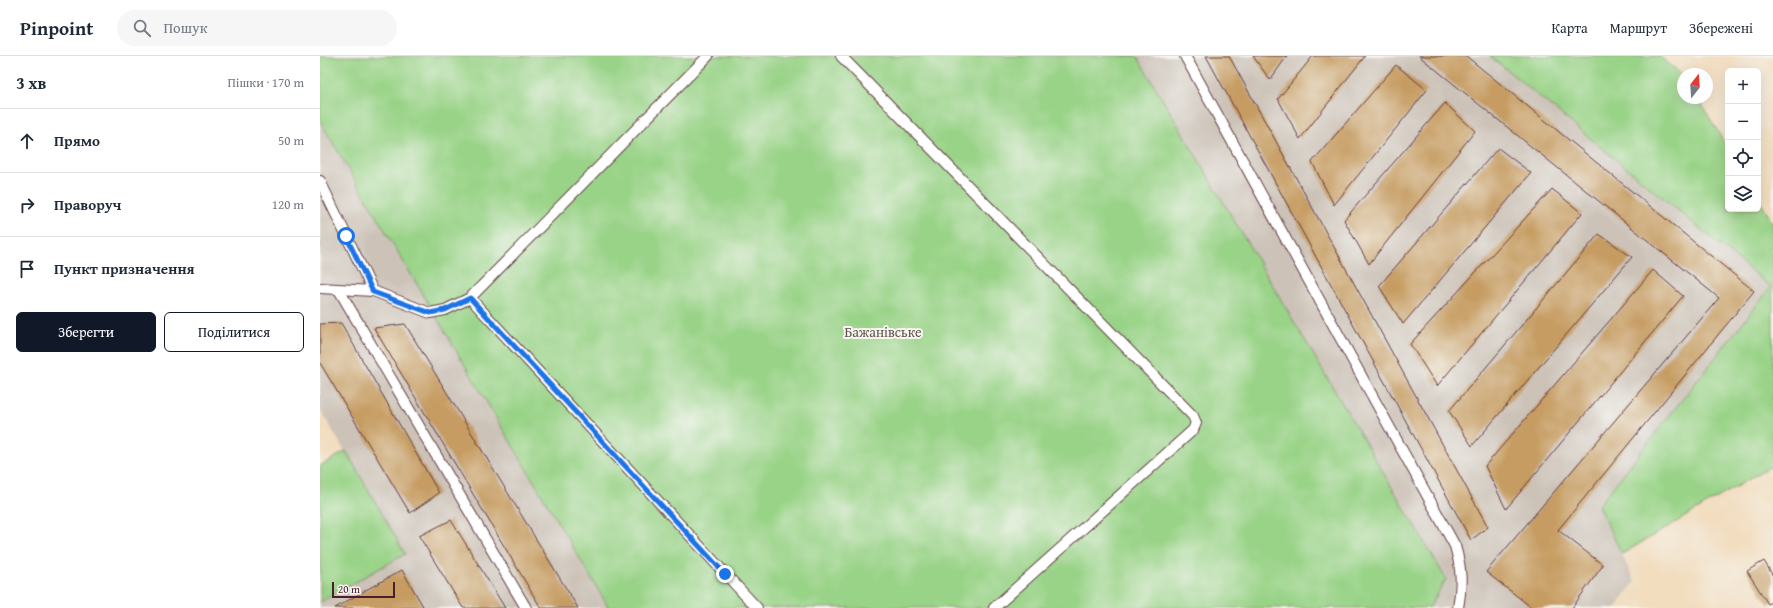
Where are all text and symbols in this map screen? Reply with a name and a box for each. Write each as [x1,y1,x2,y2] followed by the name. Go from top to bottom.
[117,10,397,46] search box
[20,14,93,42] text: Pinpoint
[131,17,153,39] icon: search
[163,17,208,38] text: Пошук
[1552,18,1588,38] text: Карта
[1610,18,1667,38] text: Маршрут
[1689,18,1753,38] text: Збережені
[1677,68,1713,104] north arrow
[1725,68,1761,212] map controls
[1725,68,1761,104] button: +
[16,70,46,95] text: 3 хв
[227,73,304,92] text: Пішки · 170 m
[1725,104,1761,140] button: −
[16,130,38,152] icon: ahead
[54,130,100,151] text: Прямо
[278,131,304,150] text: 50 m
[1725,140,1761,176] button: locate
[1725,176,1761,212] button: layers
[16,194,38,216] icon: right
[54,194,121,215] text: Праворуч
[272,195,304,214] text: 120 m
[337,227,355,245] route start
[16,258,38,280] icon: arrive
[54,258,195,279] text: Пункт призначення
[16,312,156,352] button: Зберегти
[164,312,304,352] button: Поділитися
[844,322,922,342] park label: Бажанівське
[716,565,734,583] route end
[332,580,395,599] scale bar
[338,581,360,597] text: 20 m

